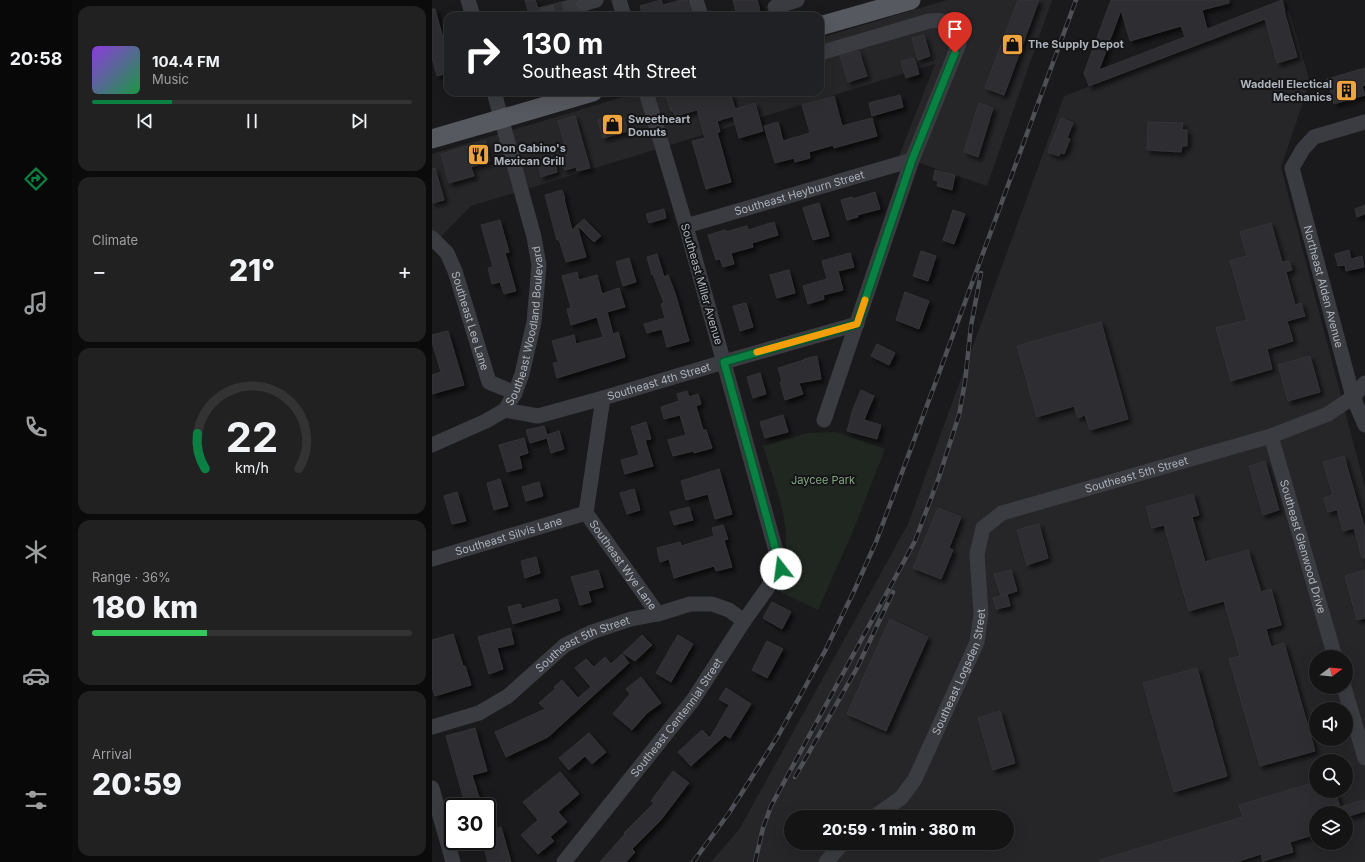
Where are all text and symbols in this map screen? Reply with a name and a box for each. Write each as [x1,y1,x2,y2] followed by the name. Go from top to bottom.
[938,12,972,53] pin
[944,18,966,40] icon: arrive
[522,27,603,61] text: 130 m
[456,28,508,80] icon: right
[999,31,1025,57] shop icon: The Supply Depot
[1028,37,1124,51] place label: The Supply Depot
[10,48,62,69] text: 20:58
[152,52,220,71] text: 104.4 FM
[522,61,697,82] text: Southeast 4th Street
[152,71,189,87] text: Music
[1240,77,1332,104] place label: Waddell Electical Mechanics
[1334,77,1360,103] building icon: Waddell Electical Mechanics
[134,110,156,132] icon: previous
[241,110,263,132] icon: pause
[348,110,370,132] icon: next
[600,112,626,138] shop icon: Sweetheart Donuts
[628,112,690,139] place label: Sweetheart Donuts
[465,141,491,167] restaurant icon: Don Gabino's Mexican Grill
[494,141,566,168] place label: Don Gabino's Mexican Grill
[22,165,50,193] icon: directions
[733,167,866,218] street label: Southeast Heyburn Street
[678,222,726,346] street label: Southeast Miller Avenue
[1301,224,1347,349] street label: Northeast Alden Avenue
[92,232,138,248] text: Climate
[502,245,546,408] street label: Southeast Woodland Boulevard
[229,252,275,288] text: 21°
[92,258,107,284] text: −
[397,258,412,284] text: +
[448,269,492,372] street label: Southeast Lee Lane
[22,289,50,317] icon: music
[605,359,712,403] street label: Southeast 4th Street
[226,412,278,462] text: 22
[22,413,50,441] icon: phone
[1083,453,1190,496] street label: Southeast 5th Street
[235,459,269,476] text: km/h
[791,473,855,487] park label: Jaycee Park
[1277,478,1329,615] street label: Southeast Glenwood Drive
[453,513,564,559] street label: Southeast Silvis Lane
[586,517,660,613] street label: Southeast Wye Lane
[22,538,50,566] icon: climate
[760,548,802,590] position arrow
[92,569,171,585] text: Range · 36%
[92,589,198,625] text: 180 km
[929,608,988,737] street label: Southeast Logsden Street
[532,613,632,675] street label: Southeast 5th Street
[1309,650,1353,694] north arrow
[1309,650,1353,850] map controls
[627,655,725,780] street label: Southeast Centennial Street
[22,662,50,690] icon: car
[1309,702,1353,746] button: sound
[92,746,132,762] text: Arrival
[1309,754,1353,798] button: search
[92,766,182,802] text: 20:59
[22,786,50,814] icon: filters
[444,798,496,850] speed limit sign: 30
[1309,806,1353,850] button: layers
[822,820,976,839] text: 20:59 · 1 min · 380 m

